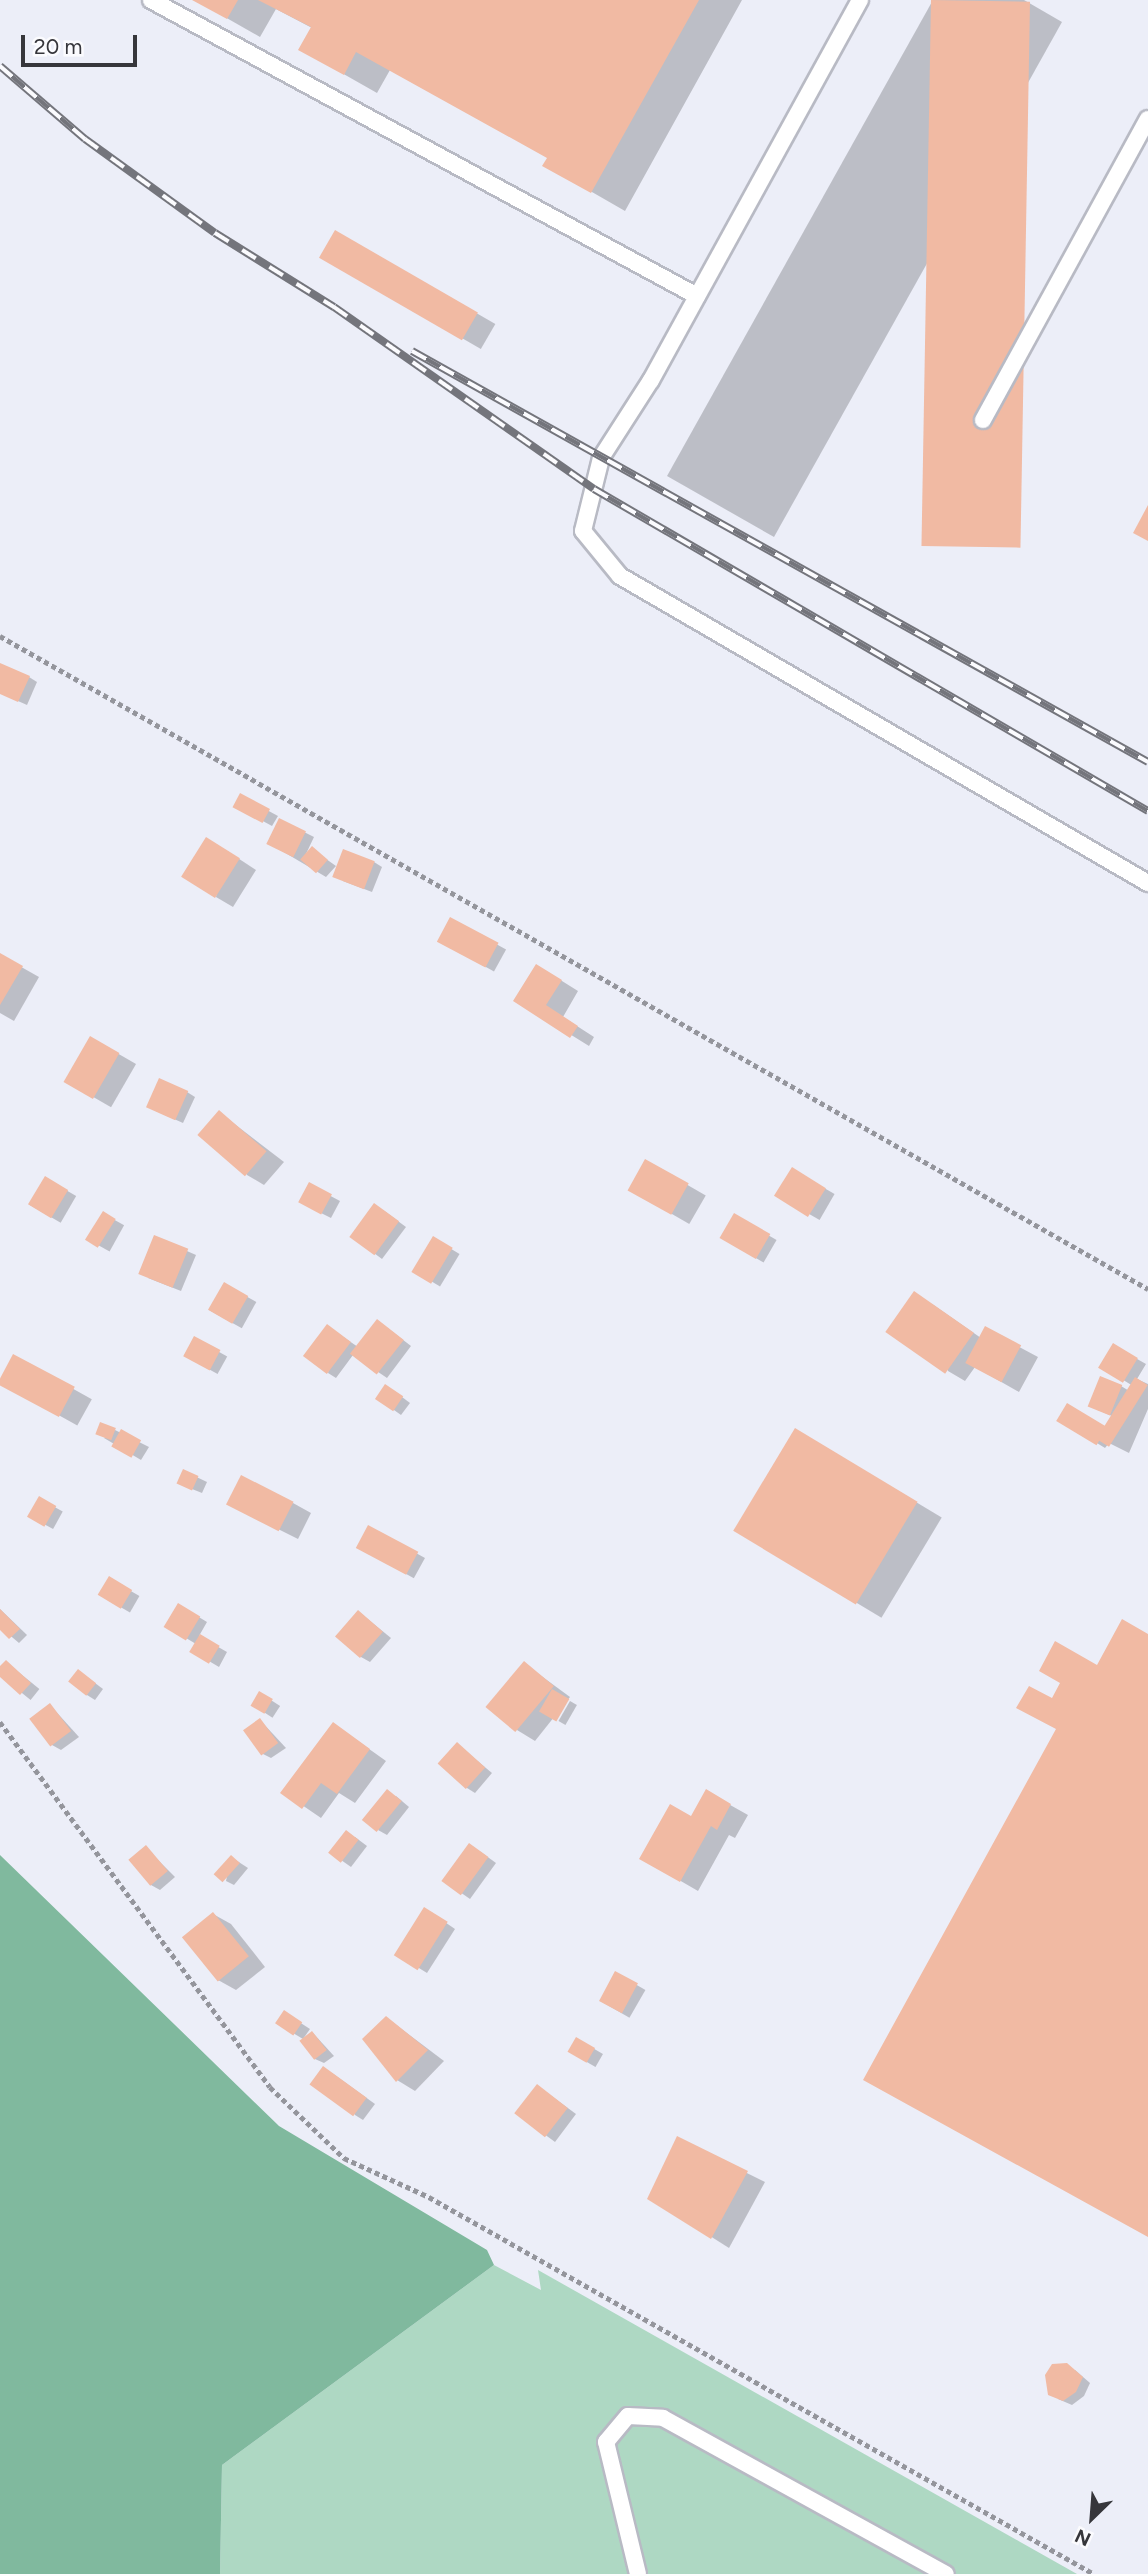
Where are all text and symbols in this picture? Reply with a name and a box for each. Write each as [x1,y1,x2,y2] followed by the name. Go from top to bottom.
[24,21,140,65] scale bar
[34,34,82,59] text: 20 m
[1057,2483,1127,2553] north arrow
[1071,2524,1094,2551] text: N

